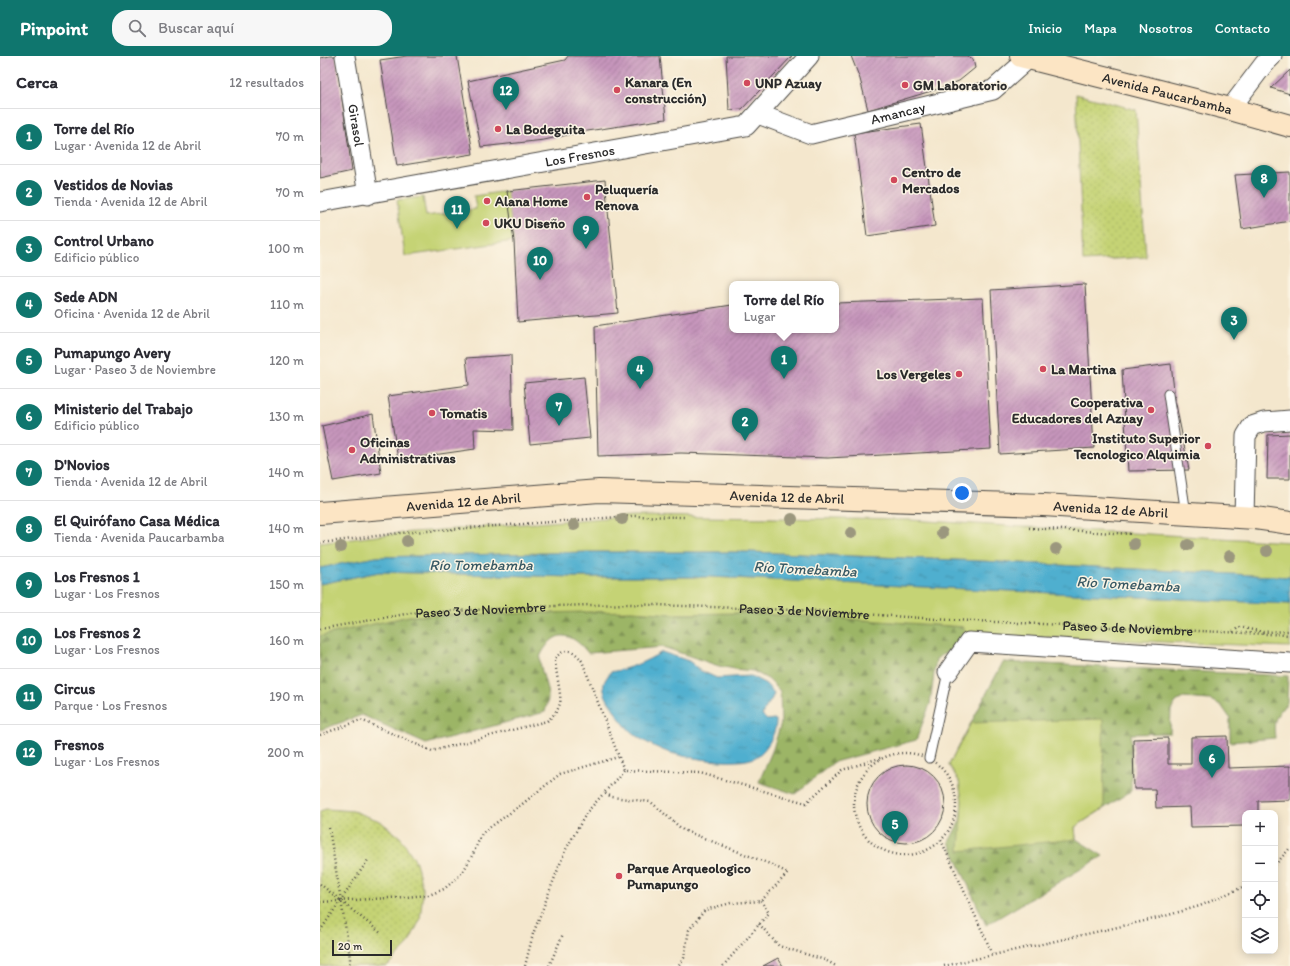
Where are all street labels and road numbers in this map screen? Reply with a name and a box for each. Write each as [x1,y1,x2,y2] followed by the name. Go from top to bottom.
[1101,68,1234,118] street label: Avenida Paucarbamba
[869,98,927,128] street label: Amancay
[345,102,368,148] street label: Girasol
[544,141,616,170] street label: Los Fresnos
[729,487,845,507] street label: Avenida 12 de Abril
[406,489,522,515] street label: Avenida 12 de Abril
[1053,497,1169,521] street label: Avenida 12 de Abril
[415,598,547,621] street label: Paseo 3 de Noviembre
[739,600,870,623] street label: Paseo 3 de Noviembre
[1062,616,1194,639] street label: Paseo 3 de Noviembre

